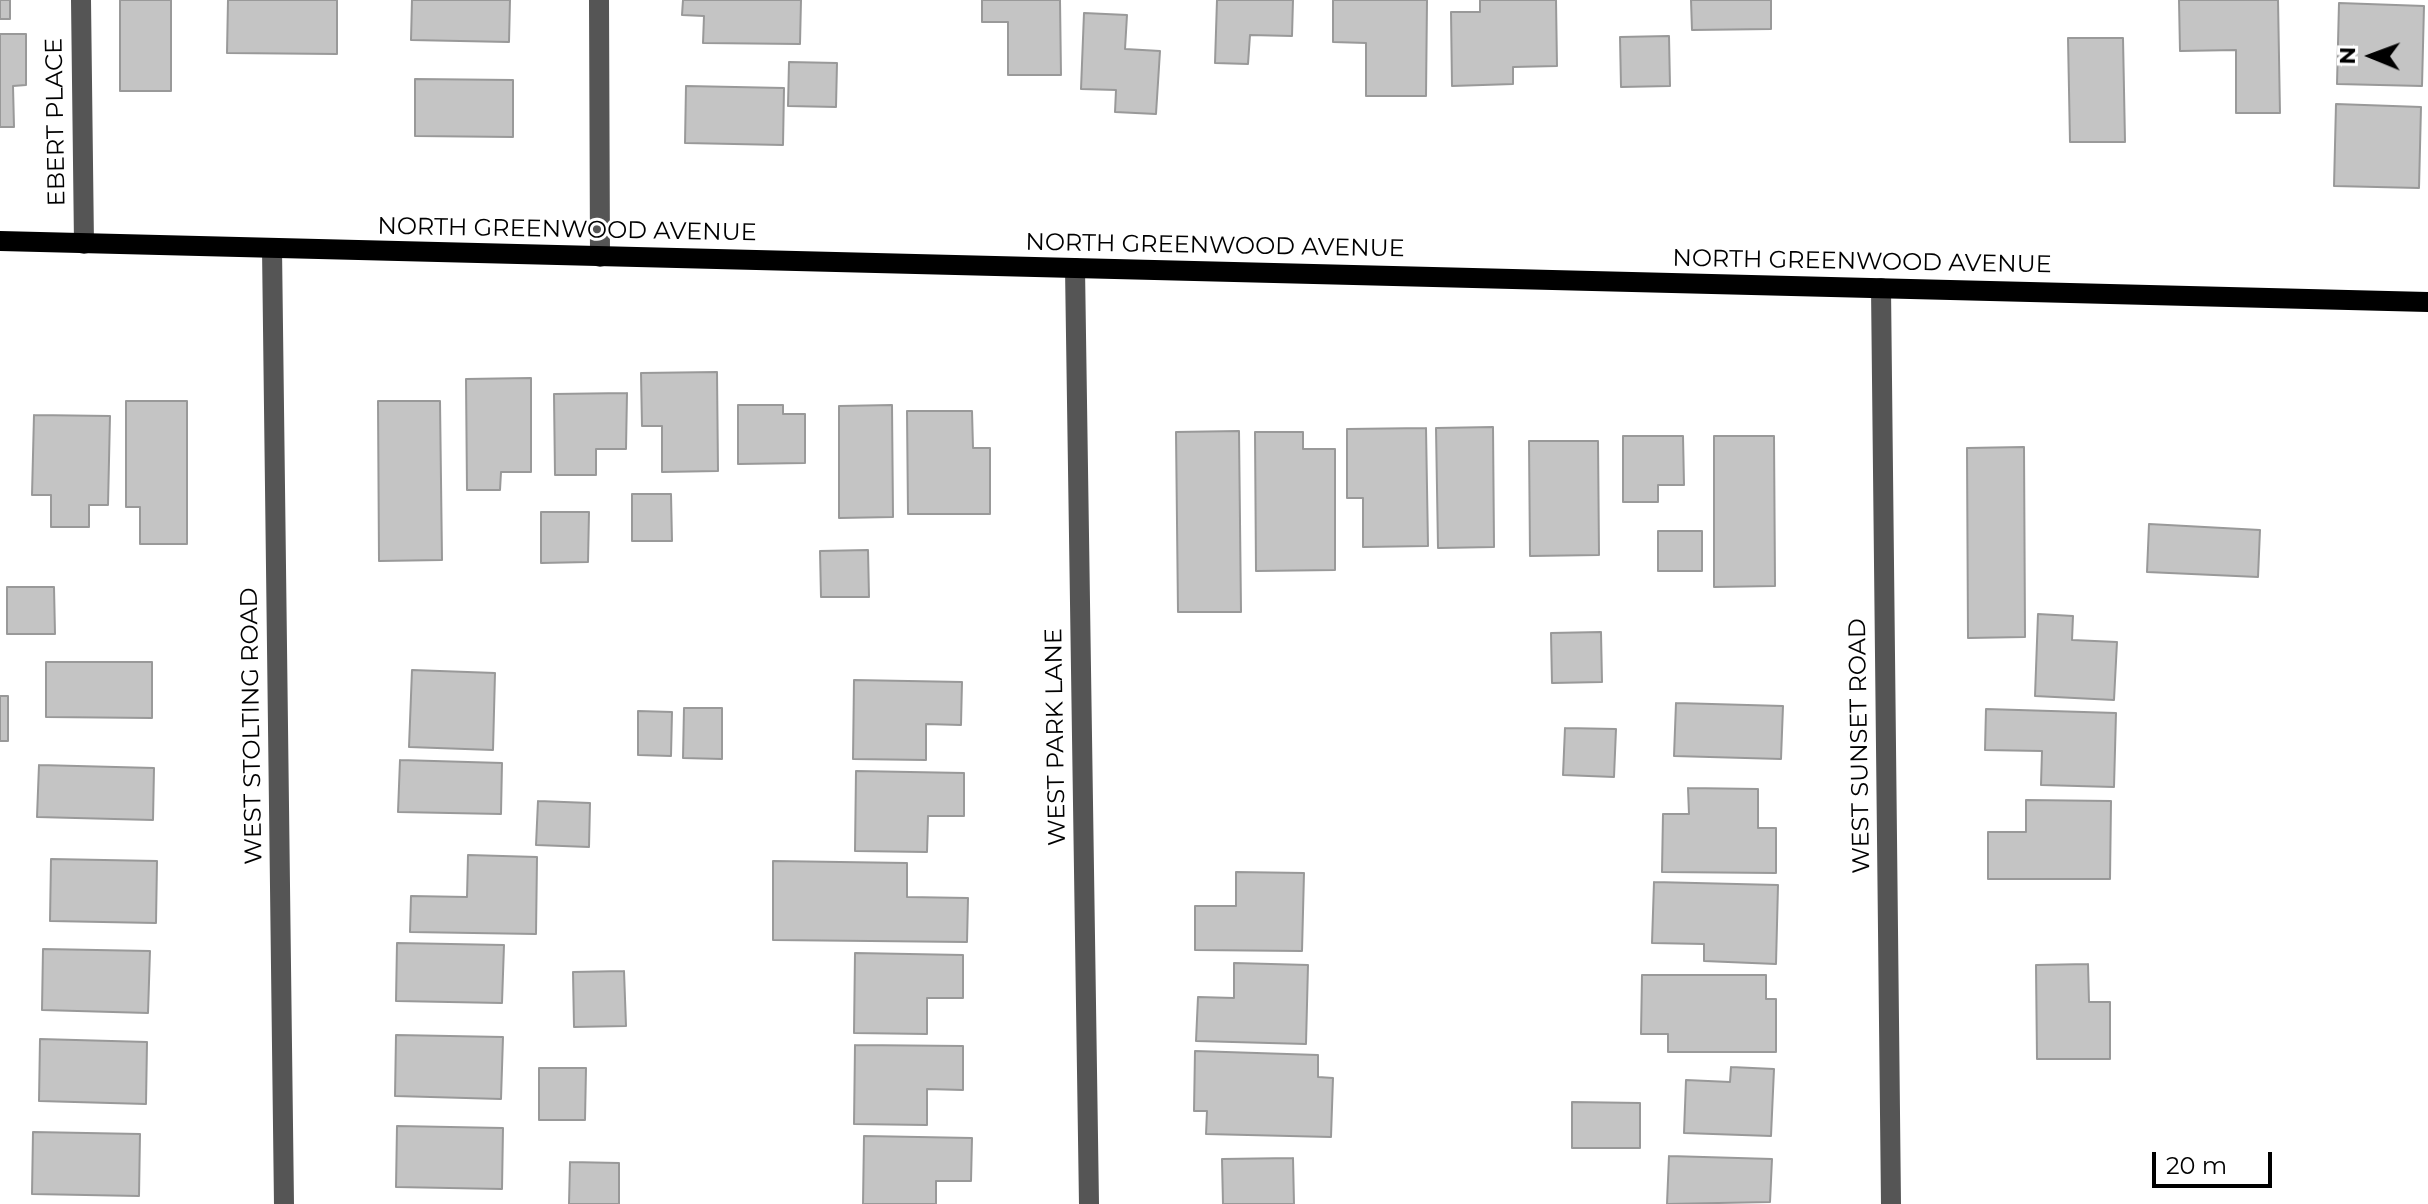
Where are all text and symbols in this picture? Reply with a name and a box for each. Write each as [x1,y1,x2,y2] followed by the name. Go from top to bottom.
[2332,16,2412,96] north arrow
[40,37,72,207] street label: EBERT PLACE
[2334,46,2361,65] text: N
[377,212,757,248] street label: NORTH GREENWOOD AVENUE
[1025,228,1405,264] street label: NORTH GREENWOOD AVENUE
[1672,244,2052,280] street label: NORTH GREENWOOD AVENUE
[235,587,269,865] street label: WEST STOLTING ROAD
[1843,618,1877,874] street label: WEST SUNSET ROAD
[1040,628,1072,846] street label: WEST PARK LANE
[2156,1136,2276,1186] scale bar
[2166,1151,2227,1180] text: 20 m

